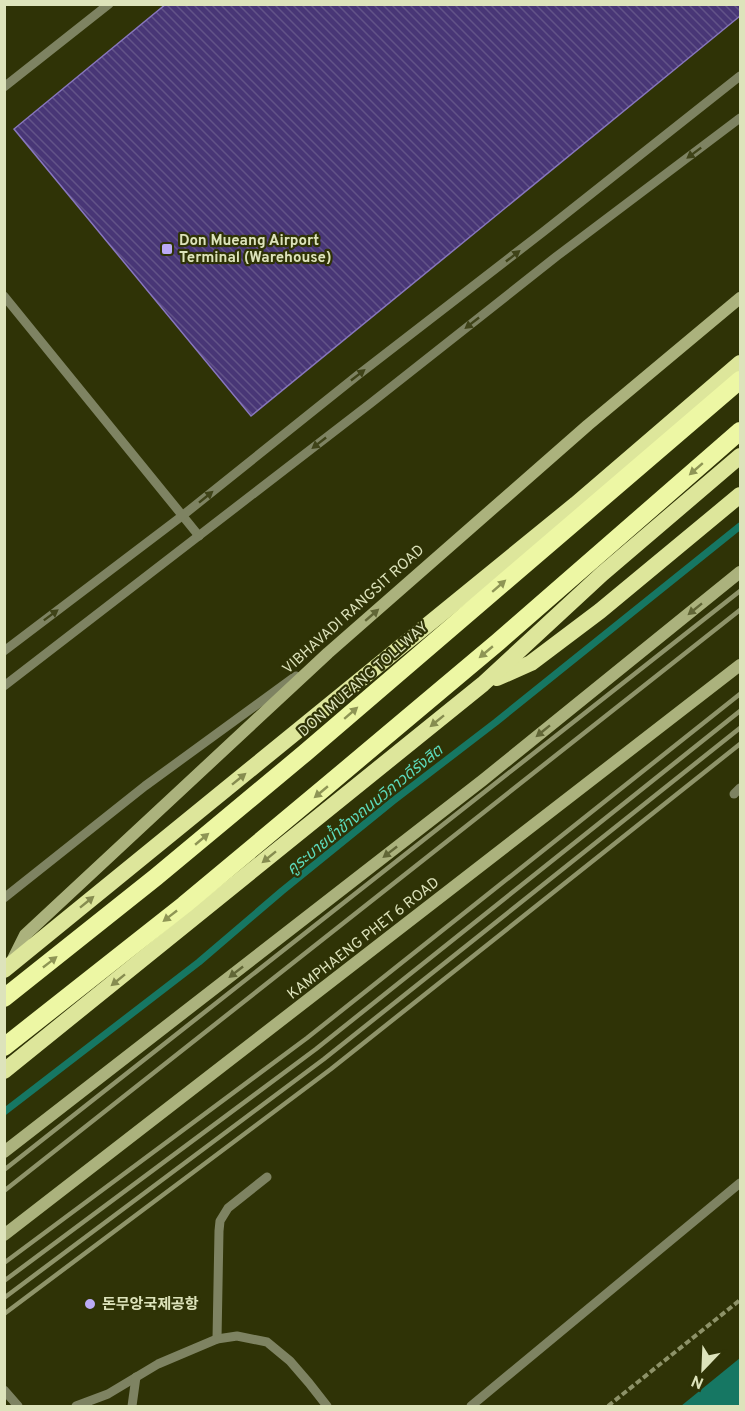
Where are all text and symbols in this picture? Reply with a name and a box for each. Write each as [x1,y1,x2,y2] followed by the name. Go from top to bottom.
[686,147,702,159] one-way arrow
[179,232,332,268] place label: Don Mueang Airport Terminal (Warehouse)
[160,242,174,256] marker: Don Mueang Airport Terminal (Warehouse)
[505,250,520,262] one-way arrow
[464,316,480,329] one-way arrow
[350,368,366,381] one-way arrow
[311,437,327,450] one-way arrow
[689,462,704,475] one-way arrow
[198,491,213,504] one-way arrow
[279,541,429,679] street label: VIBHAVADI RANGSIT ROAD
[491,580,506,593] one-way arrow
[687,602,703,615] one-way arrow
[364,609,379,622] one-way arrow
[44,610,59,622] one-way arrow
[295,618,433,742] street label: DON MUEANG TOLLWAY
[478,646,494,659] one-way arrow
[343,707,358,720] one-way arrow
[429,715,445,728] one-way arrow
[535,725,551,738] one-way arrow
[281,738,448,880] water label: คูระบายน้ำข้างถนนวิภาวดีรังสิต
[231,774,246,786] one-way arrow
[313,785,329,798] one-way arrow
[194,833,209,846] one-way arrow
[382,845,398,858] one-way arrow
[262,850,277,863] one-way arrow
[284,874,444,1005] street label: KAMPHAENG PHET 6 ROAD
[80,897,95,909] one-way arrow
[163,909,178,921] one-way arrow
[43,956,58,968] one-way arrow
[228,965,244,978] one-way arrow
[110,973,125,985] one-way arrow
[102,1295,199,1315] place label: 돈무앙국제공항
[83,1297,97,1311] marker: 돈무앙국제공항
[673,1339,733,1399] north arrow
[689,1370,707,1392] text: N

